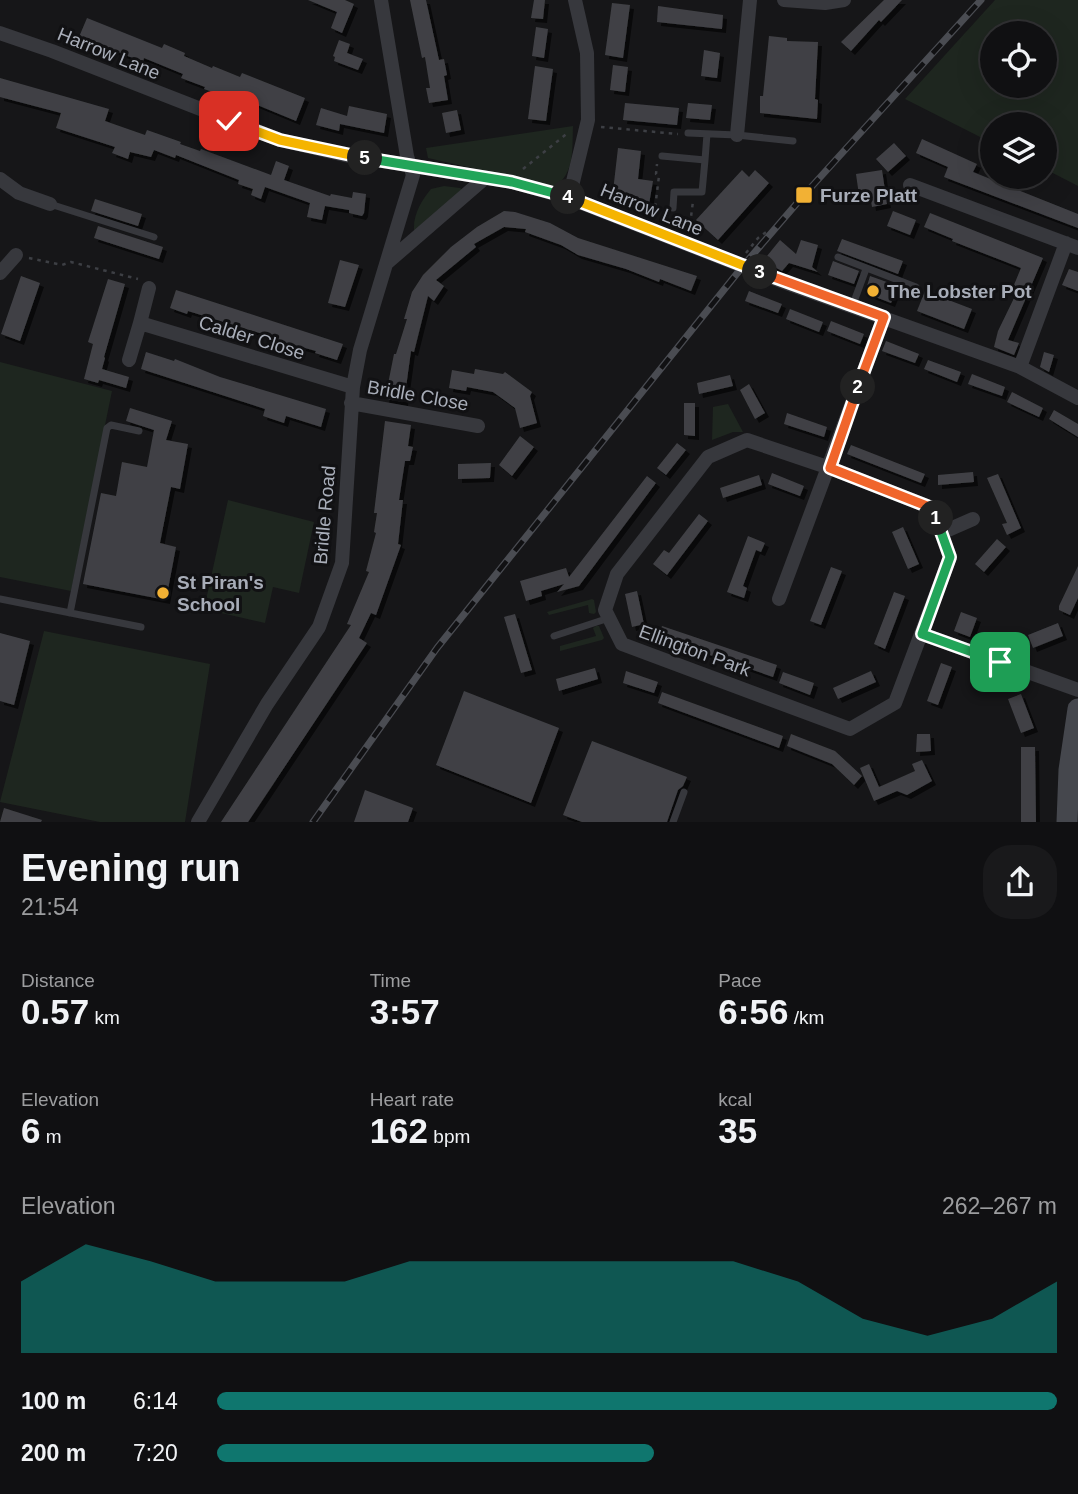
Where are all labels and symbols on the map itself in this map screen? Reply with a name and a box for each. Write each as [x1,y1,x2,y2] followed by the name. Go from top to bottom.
[54,23,163,84] street label: Harrow Lane
[199,91,259,151] pin
[348,140,382,176] pin: 5
[597,179,706,240] street label: Harrow Lane
[550,180,586,214] pin: 4
[794,185,814,205] marker: Furze Platt
[820,185,918,206] place label: Furze Platt
[742,254,778,290] pin: 3
[887,281,1032,302] place label: The Lobster Pot
[865,283,881,299] marker: The Lobster Pot
[196,311,307,364] street label: Calder Close
[840,370,876,404] pin: 2
[366,376,470,415] street label: Bridle Close
[310,465,339,565] street label: Bridle Road
[918,500,954,536] pin: 1
[177,572,264,615] place label: St Piran's School
[155,585,171,601] marker: St Piran's School
[636,621,754,681] street label: Ellington Park
[970,632,1030,692] pin

